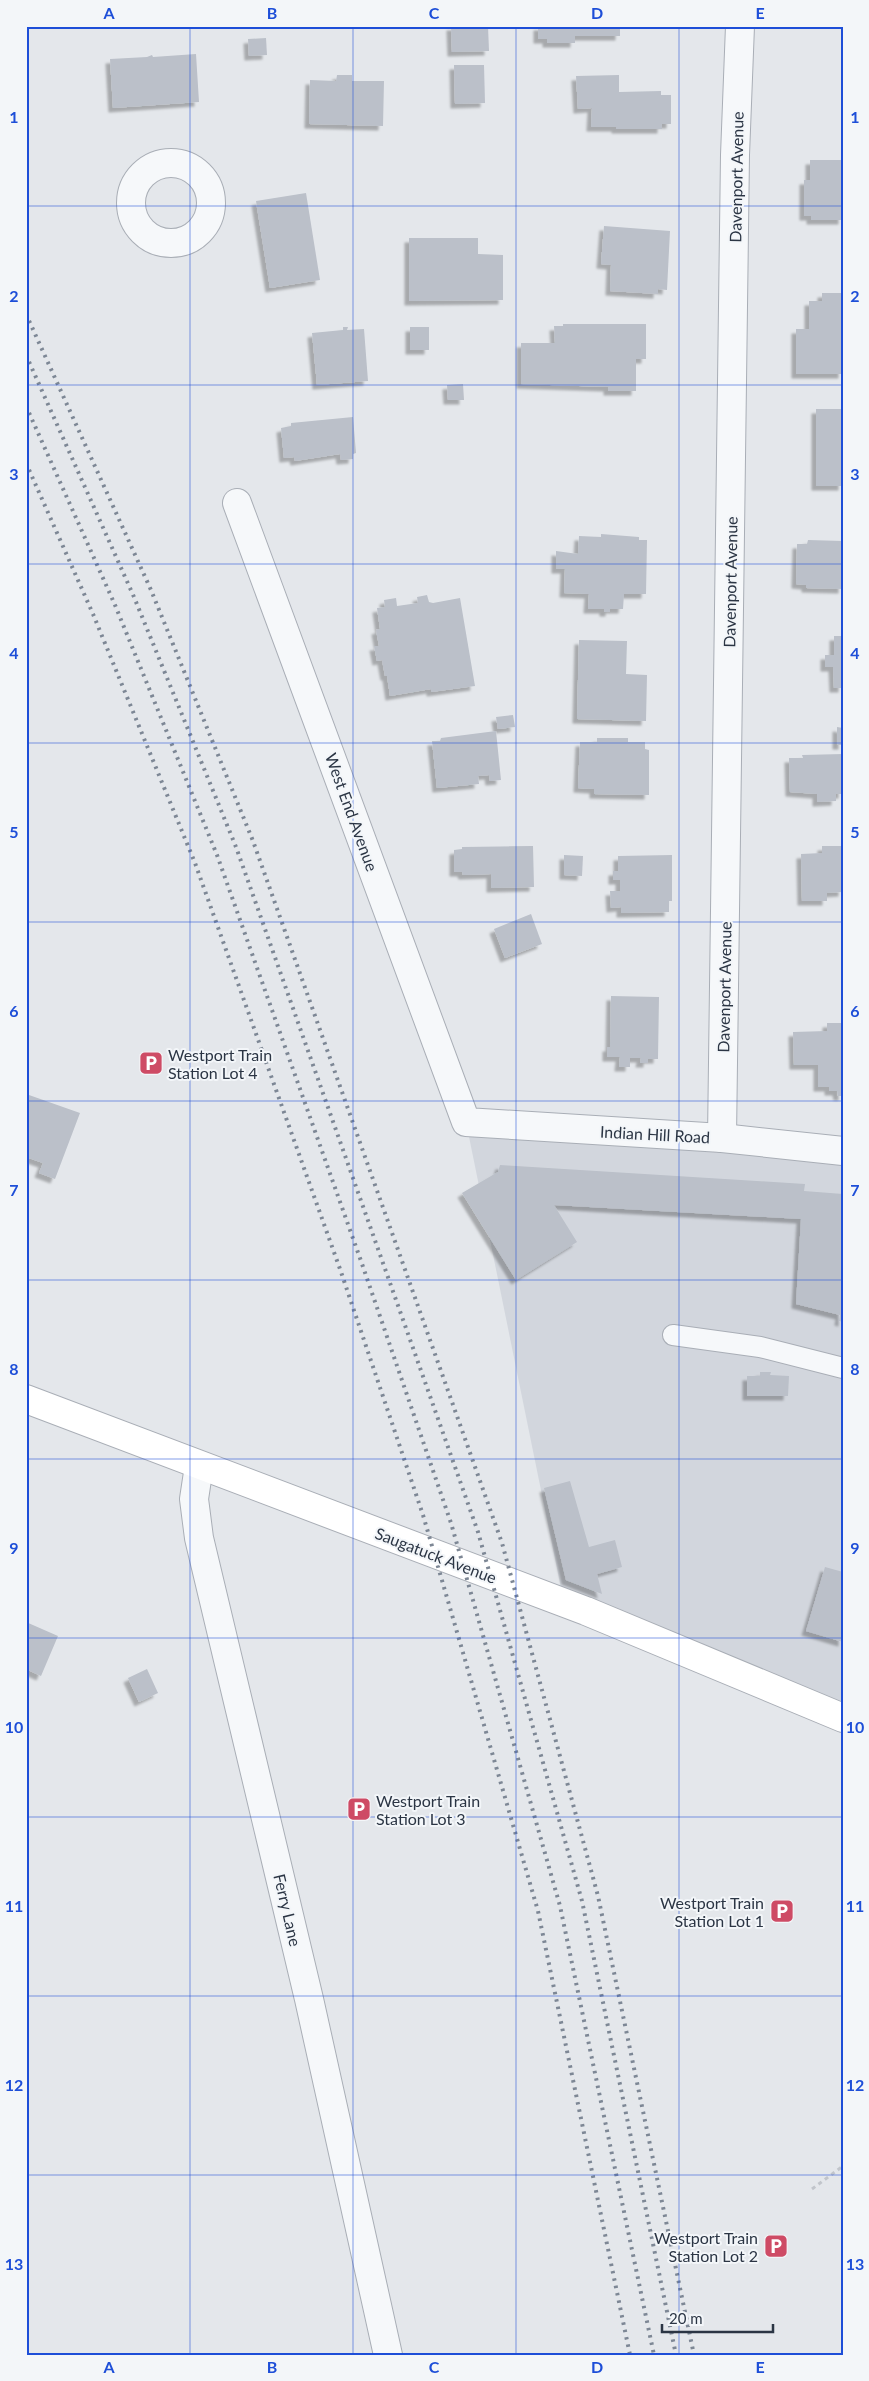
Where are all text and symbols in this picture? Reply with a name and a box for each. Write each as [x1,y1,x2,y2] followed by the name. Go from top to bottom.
[102,3,115,22] text: A
[267,3,277,22] text: B
[429,3,440,22] text: C
[591,3,603,22] text: D
[755,3,765,22] text: E
[9,107,19,126] text: 1
[850,107,860,126] text: 1
[725,111,747,243] street label: Davenport Avenue
[9,286,19,305] text: 2
[850,286,860,305] text: 2
[9,464,19,483] text: 3
[850,464,860,483] text: 3
[719,516,741,648] street label: Davenport Avenue
[9,643,19,662] text: 4
[850,643,860,662] text: 4
[322,750,382,874] street label: West End Avenue
[9,822,19,841] text: 5
[850,822,860,841] text: 5
[713,921,735,1053] street label: Davenport Avenue
[9,1001,19,1020] text: 6
[850,1001,860,1020] text: 6
[168,1045,272,1082] place label: Westport Train Station Lot 4
[138,1050,164,1076] parking icon: Westport Train Station Lot 4
[600,1122,710,1146] street label: Indian Hill Road
[9,1180,19,1199] text: 7
[850,1180,860,1199] text: 7
[9,1359,19,1378] text: 8
[850,1359,860,1378] text: 8
[373,1523,499,1587] street label: Saugatuck Avenue
[9,1538,19,1557] text: 9
[850,1538,860,1557] text: 9
[5,1717,23,1736] text: 10
[846,1717,864,1736] text: 10
[376,1791,480,1828] place label: Westport Train Station Lot 3
[346,1796,372,1822] parking icon: Westport Train Station Lot 3
[270,1872,306,1948] street label: Ferry Lane
[660,1893,764,1930] place label: Westport Train Station Lot 1
[5,1896,23,1915] text: 11
[846,1896,864,1915] text: 11
[769,1898,795,1924] parking icon: Westport Train Station Lot 1
[5,2075,23,2094] text: 12
[846,2075,864,2094] text: 12
[654,2228,758,2265] place label: Westport Train Station Lot 2
[763,2233,789,2259] parking icon: Westport Train Station Lot 2
[5,2254,23,2273] text: 13
[846,2254,864,2273] text: 13
[662,2301,773,2333] scale bar
[669,2309,703,2327] text: 20 m
[102,2357,115,2376] text: A
[267,2357,277,2376] text: B
[429,2357,440,2376] text: C
[591,2357,603,2376] text: D
[755,2357,765,2376] text: E

